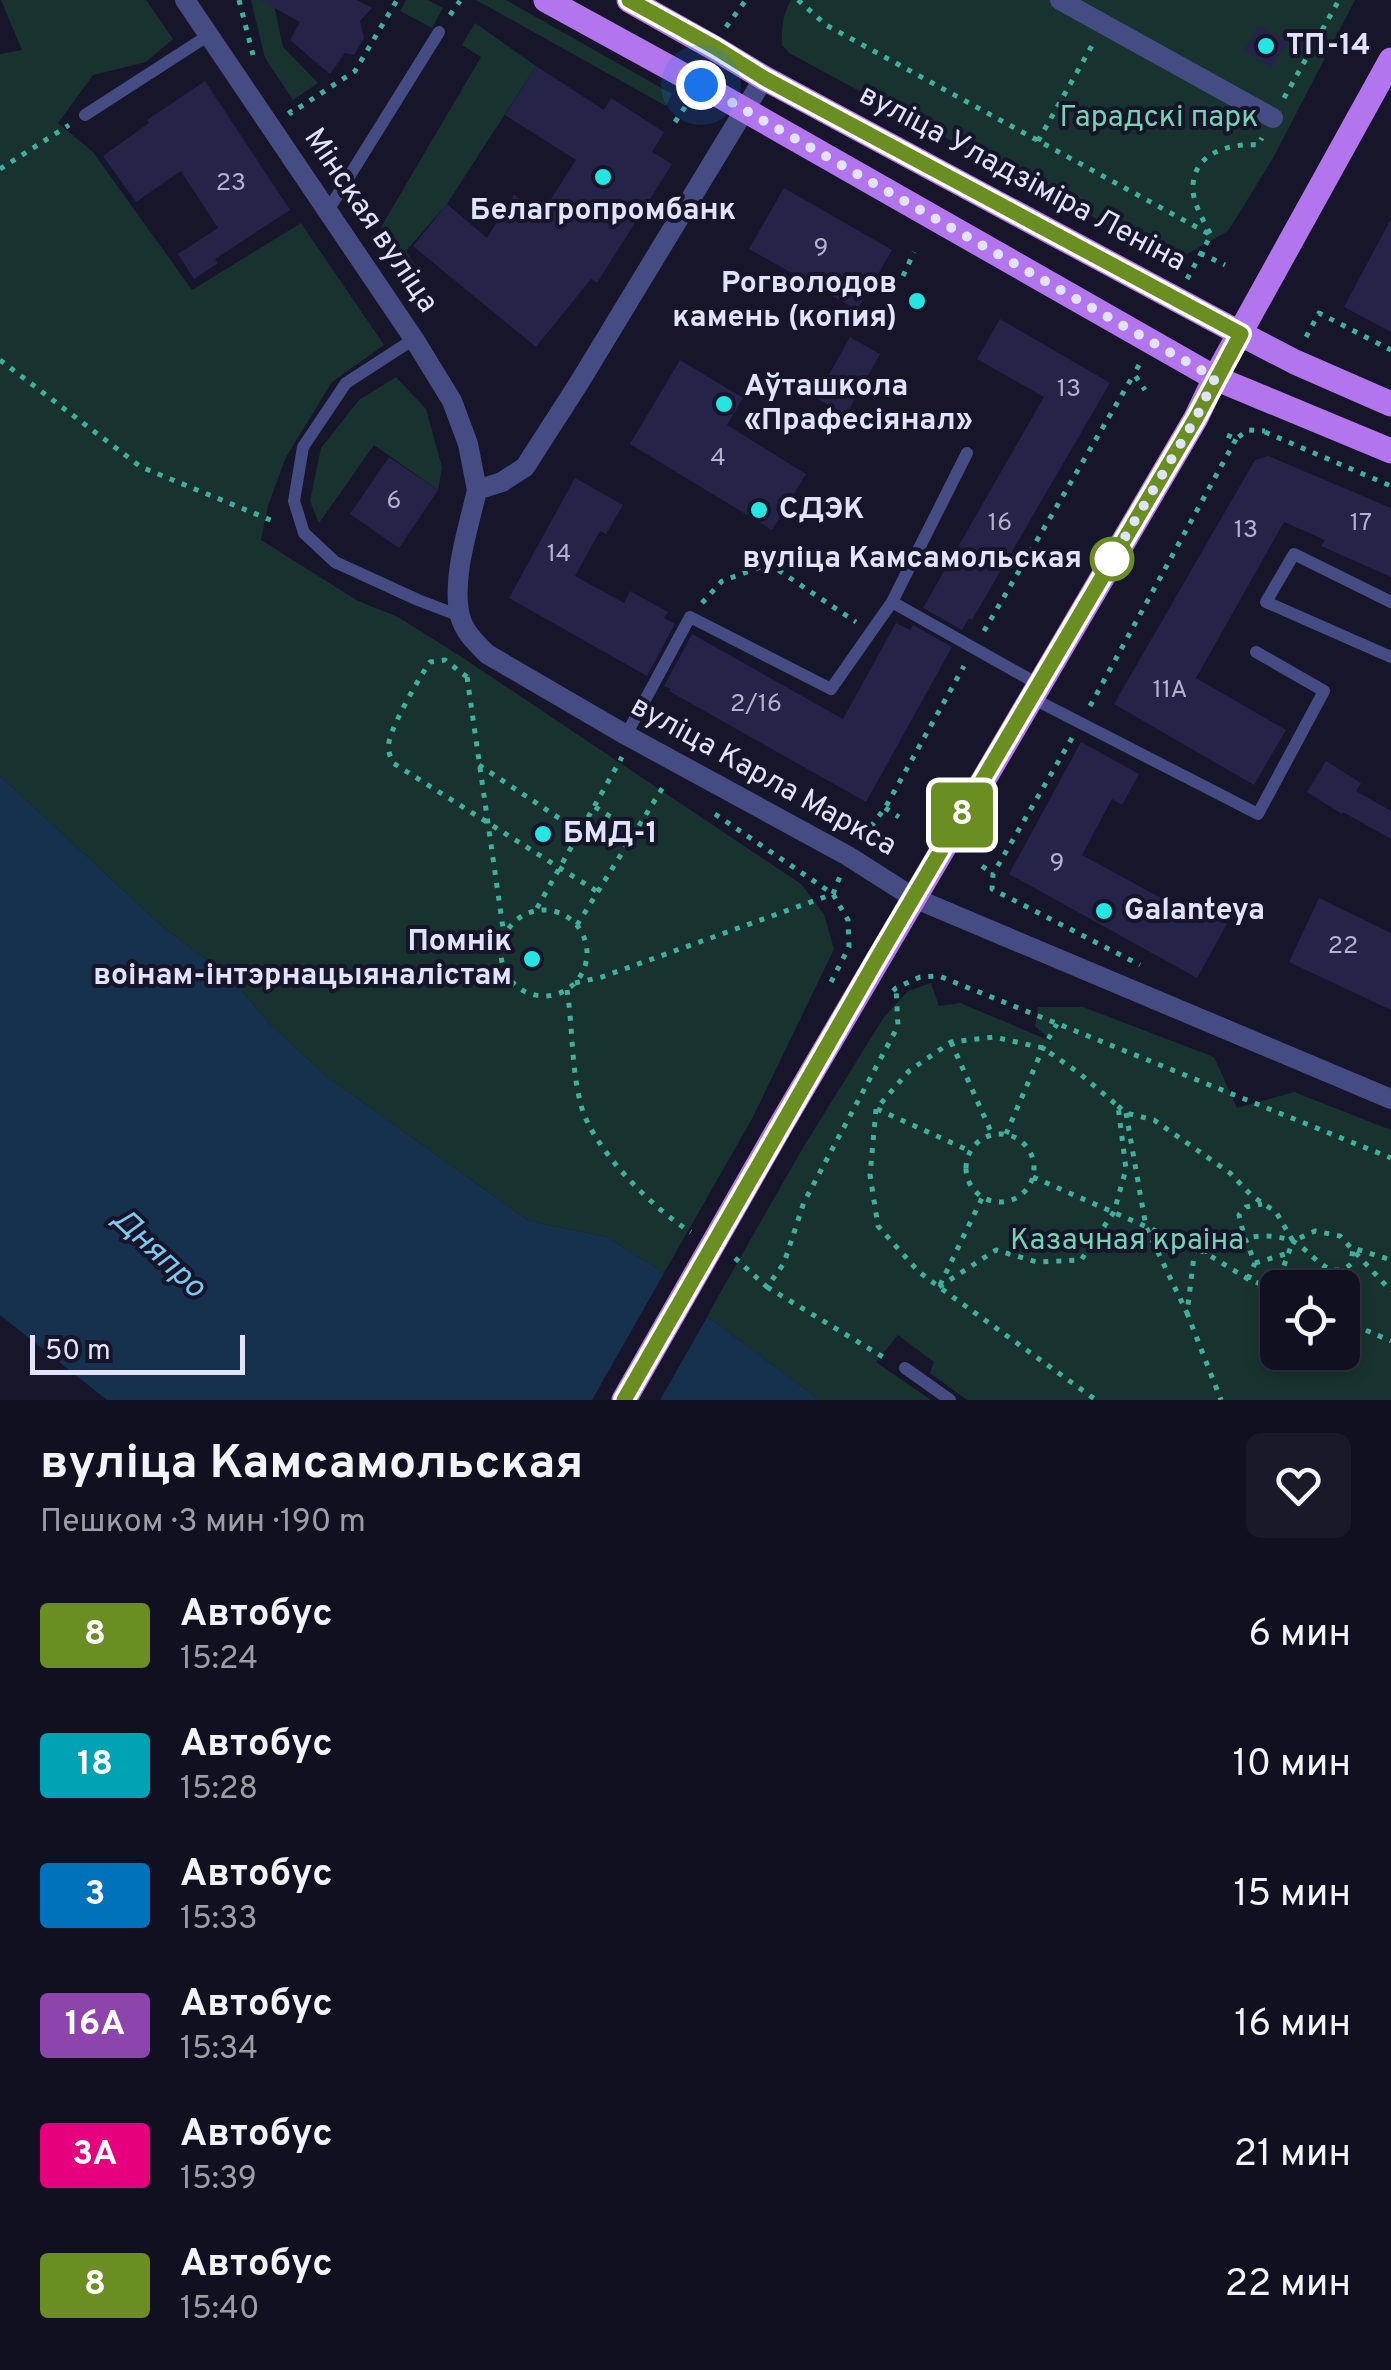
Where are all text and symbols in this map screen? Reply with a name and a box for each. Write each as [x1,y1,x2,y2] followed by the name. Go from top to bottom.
[1286,28,1370,65] place label: ТП-14
[1255,35,1277,57] marker: ТП-14
[676,60,726,110] your location
[852,77,1192,281] street label: вуліца Уладзіміра Леніна
[1060,100,1258,137] park label: Гарадскі парк
[295,122,445,320] street label: Мінская вуліца
[592,166,614,188] marker: Белагропромбанк
[216,168,246,200] house number: 23
[470,193,736,230] place label: Белагропромбанк
[814,233,828,265] house number: 9
[672,266,897,337] place label: Рогволодов камень (копия)
[906,290,928,312] marker: Рогволодов камень (копия)
[744,369,973,440] place label: Аўташкола «Прафесіянал»
[1057,374,1081,406] house number: 13
[713,393,735,415] marker: Аўташкола «Прафесіянал»
[710,443,726,475] house number: 4
[387,486,401,518] house number: 6
[779,492,865,529] place label: СДЭК
[748,499,770,521] marker: СДЭК
[988,508,1012,540] house number: 16
[1350,508,1372,540] house number: 17
[1234,515,1258,547] house number: 13
[1091,538,1133,580] marker: вуліца Камсамольская
[547,539,571,571] house number: 14
[742,541,1082,578] place label: вуліца Камсамольская
[1153,675,1187,707] house number: 11А
[624,689,902,865] street label: вуліца Карла Маркса
[730,689,782,721] house number: 2/16
[930,782,994,848] line badge: 8
[951,793,973,837] text: 8
[563,816,658,853] place label: БМД-1
[532,823,554,845] marker: БМД-1
[1050,848,1064,880] house number: 9
[1124,893,1265,930] place label: Galanteya
[1093,900,1115,922] marker: Galanteya
[93,924,512,995] place label: Помнік воінам-інтэрнацыяналістам
[1328,931,1358,963] house number: 22
[521,948,543,970] marker: Помнік воінам-інтэрнацыяналістам
[103,1200,214,1308] water label: Дняпро
[1010,1223,1244,1260] park label: Казачная краіна
[1260,1270,1360,1370] map controls
[1260,1270,1360,1370] button: locate
[30,1330,245,1374] scale bar
[45,1334,111,1370] text: 50 m
[1246,1433,1351,1538] button: heart
[40,1435,583,1495] text: вуліца Камсамольская
[40,1503,366,1543] text: Пешком · 3 мин · 190 m
[180,1591,333,1640] text: Автобус
[1248,1611,1351,1660] text: 6 мин
[84,1613,106,1657] text: 8
[180,1640,258,1680] text: 15:24
[180,1721,333,1770] text: Автобус
[1233,1741,1351,1790] text: 10 мин
[77,1743,113,1787] text: 18
[180,1770,258,1810] text: 15:28
[180,1851,333,1900] text: Автобус
[1233,1871,1351,1920] text: 15 мин
[85,1873,105,1917] text: 3
[180,1900,258,1940] text: 15:33
[180,1981,333,2030] text: Автобус
[1234,2001,1351,2050] text: 16 мин
[65,2003,125,2047] text: 16А
[180,2030,258,2070] text: 15:34
[180,2111,333,2160] text: Автобус
[1234,2131,1351,2180] text: 21 мин
[72,2133,118,2177] text: 3А
[180,2160,257,2200] text: 15:39
[180,2241,333,2290] text: Автобус
[1225,2261,1351,2310] text: 22 мин
[84,2263,106,2307] text: 8
[180,2290,259,2330] text: 15:40

